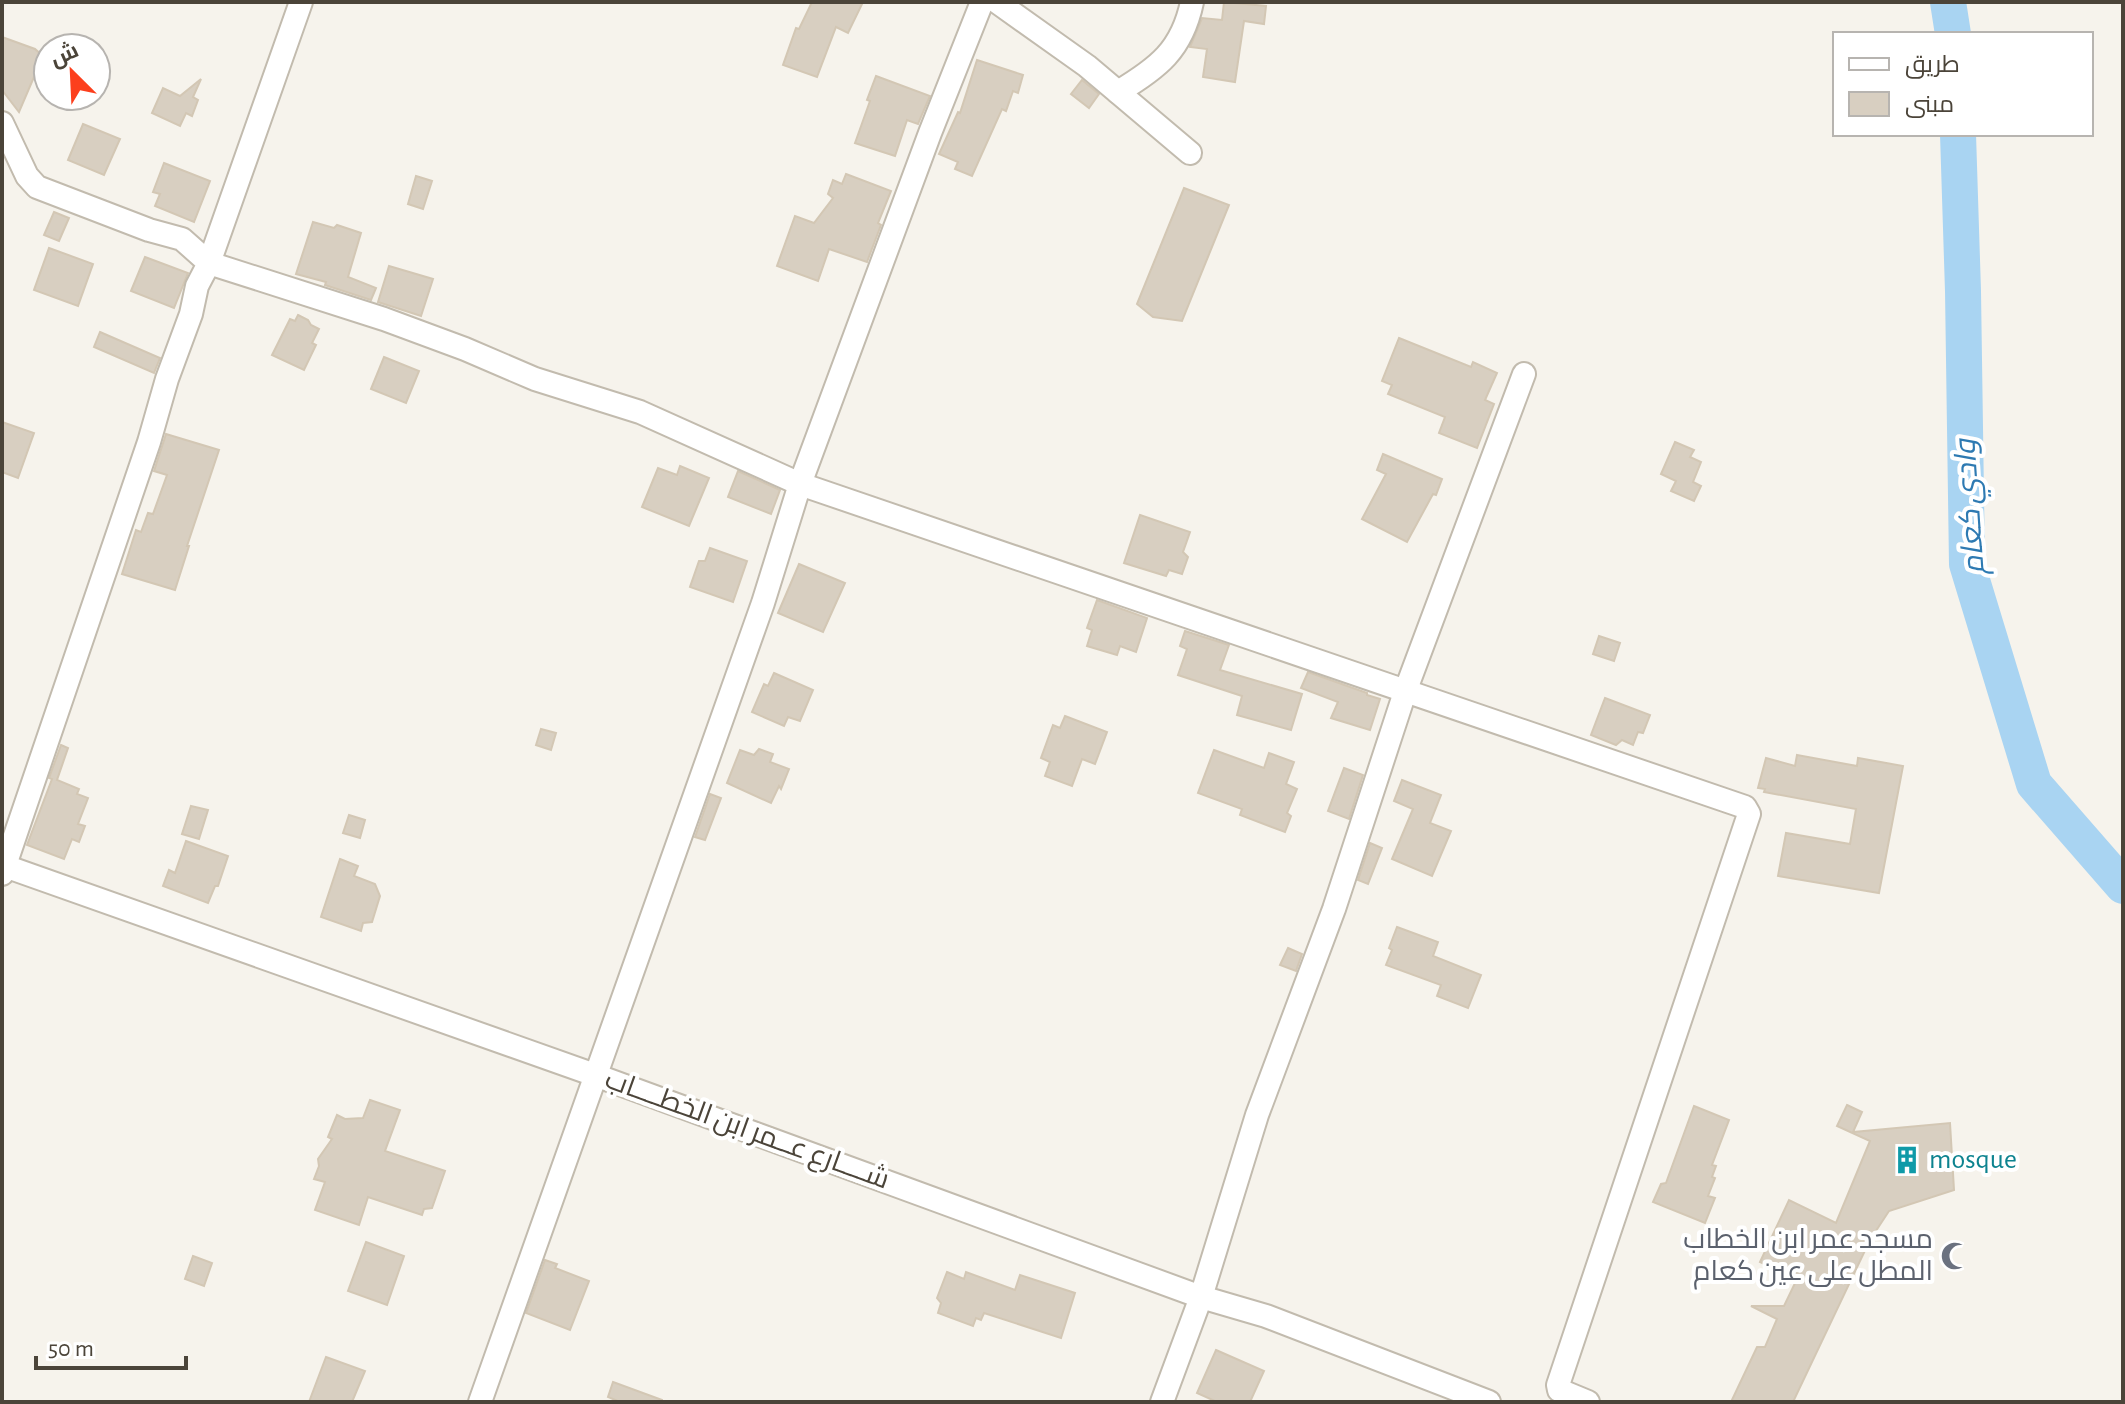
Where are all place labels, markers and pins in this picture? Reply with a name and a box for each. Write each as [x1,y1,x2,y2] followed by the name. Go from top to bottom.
[1892,1145,1922,1175] building icon: mosque
[1929,1146,2017,1174] place label: mosque
[1683,1226,1933,1290] place label: مسجد عمر ابن الخطاب المطل على عين كعام
[1940,1241,1970,1271] mosque icon: مسجد عمر ابن الخطاب المطل على عين كعام

